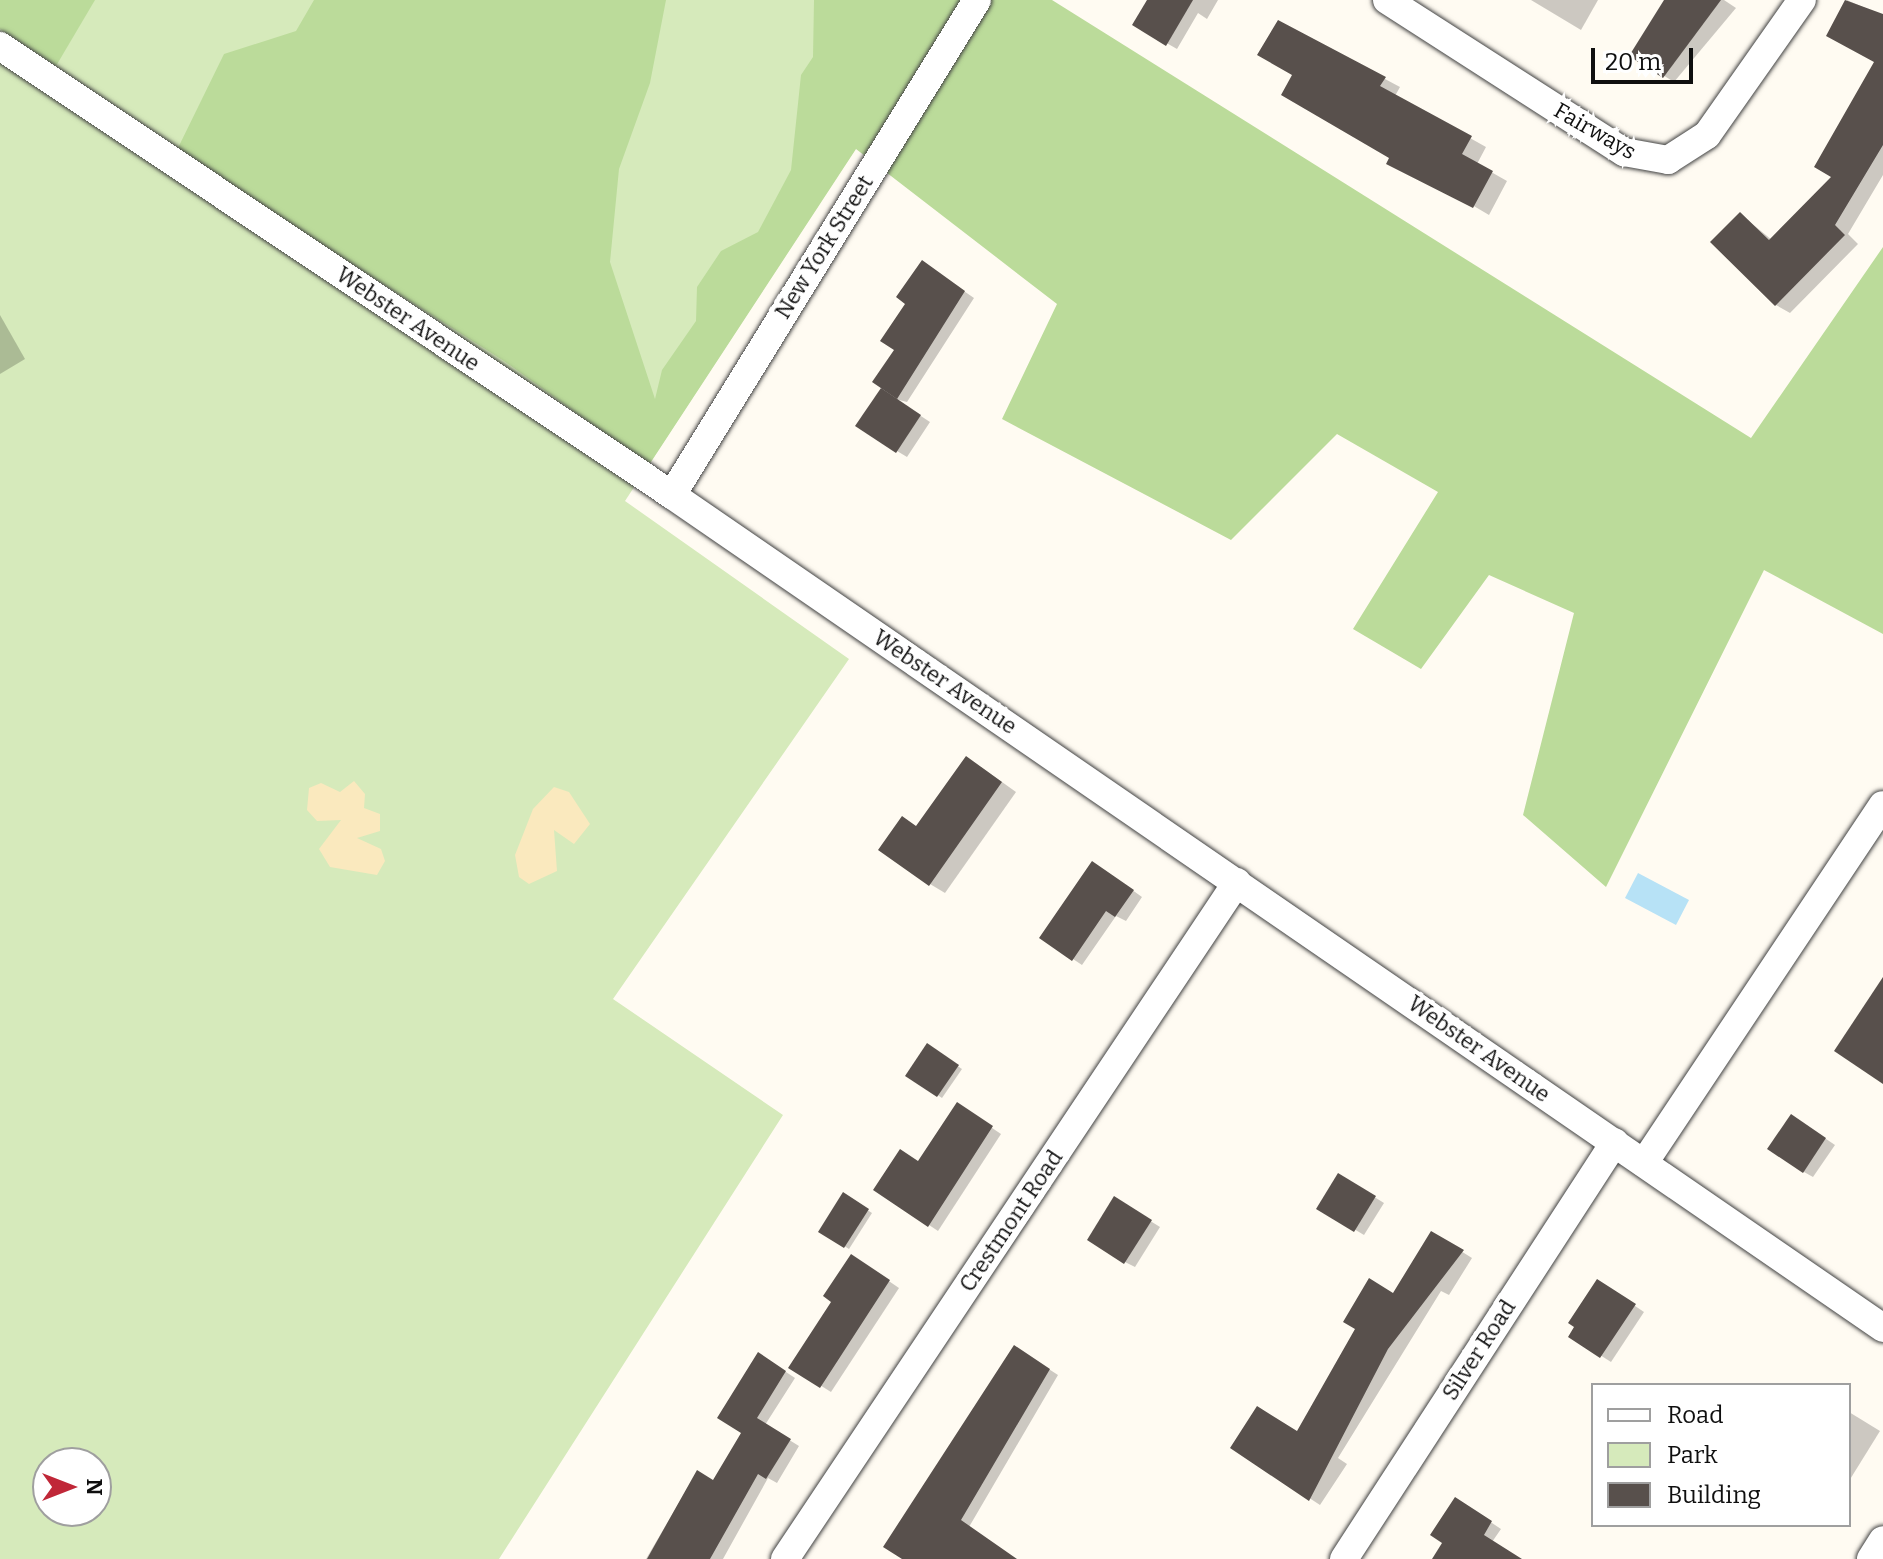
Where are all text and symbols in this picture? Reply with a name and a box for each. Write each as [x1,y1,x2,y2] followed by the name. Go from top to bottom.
[1595,32,1697,82] scale bar
[1605,48,1661,76] text: 20 m
[1549,97,1641,165] street label: Fairways
[769,170,879,324] street label: New York Street
[331,261,485,377] street label: Webster Avenue
[868,624,1022,740] street label: Webster Avenue
[1403,990,1555,1108] street label: Webster Avenue
[954,1145,1068,1297] street label: Crestmont Road
[1437,1295,1521,1405] street label: Silver Road
[1591,1383,1851,1527] legend
[1667,1401,1723,1429] text: Road
[1667,1441,1718,1469] text: Park
[32,1447,112,1527] north arrow
[81,1479,108,1495] text: N
[1667,1481,1761,1509] text: Building

